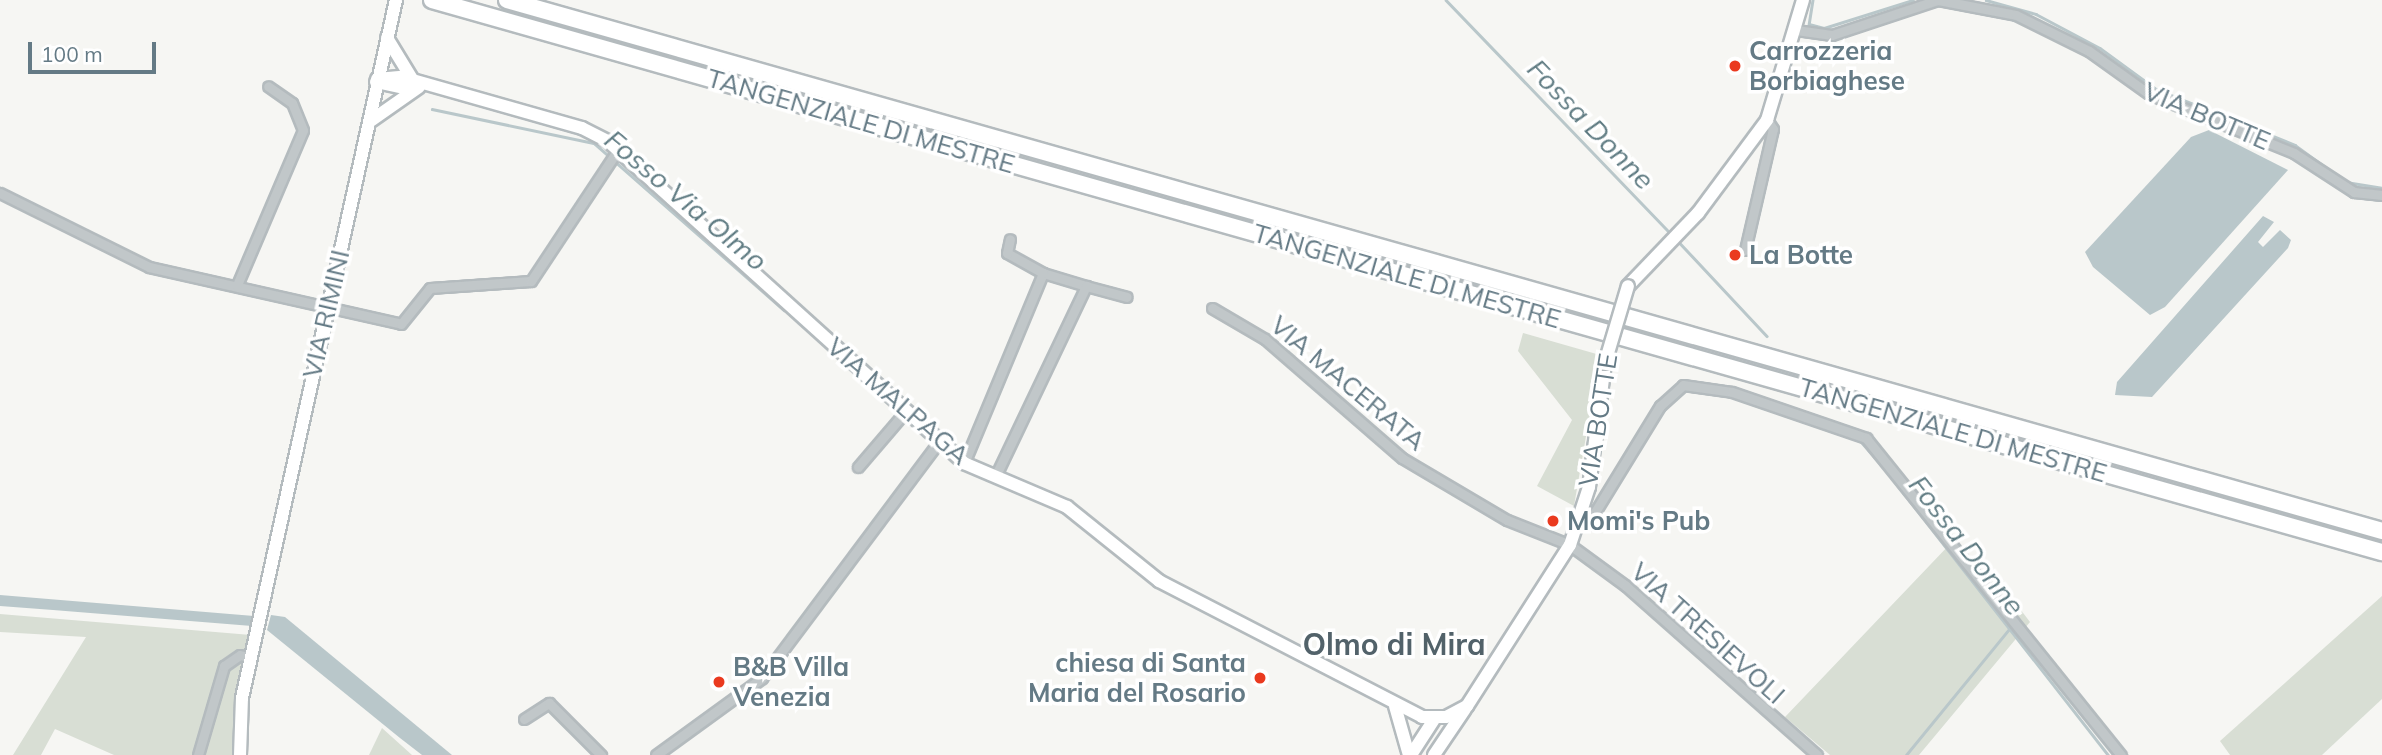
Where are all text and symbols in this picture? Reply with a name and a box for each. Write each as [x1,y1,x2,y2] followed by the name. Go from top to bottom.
[32,28,159,72] scale bar
[1749,35,1905,96] place label: Carrozzeria Borbiaghese
[41,41,103,67] text: 100 m
[1521,52,1661,196] water label: Fossa Donne
[1727,58,1743,74] marker: Carrozzeria Borbiaghese
[704,62,1018,180] street label: TANGENZIALE DI MESTRE
[2139,75,2275,157] street label: VIA BOTTE
[598,122,774,278] water label: Fosso Via Olmo
[1250,217,1564,335] street label: TANGENZIALE DI MESTRE
[1749,239,1853,271] place label: La Botte
[296,247,356,381] street label: VIA RIMINI
[1727,247,1743,263] marker: La Botte
[1264,309,1432,457] street label: VIA MACERATA
[820,331,976,471] street label: VIA MALPAGA
[1572,351,1624,489] street label: VIA BOTTE
[1796,371,2110,489] street label: TANGENZIALE DI MESTRE
[1902,468,2032,622] water label: Fossa Donne
[1567,505,1710,537] place label: Momi's Pub
[1545,513,1561,529] marker: Momi's Pub
[1625,556,1791,710] street label: VIA TRESIEVOLI
[1302,626,1486,662] district label: Olmo di Mira
[1028,647,1246,708] place label: chiesa di Santa Maria del Rosario
[733,651,849,712] place label: B&B Villa Venezia
[1252,670,1268,686] marker: chiesa di Santa Maria del Rosario
[711,674,727,690] marker: B&B Villa Venezia

